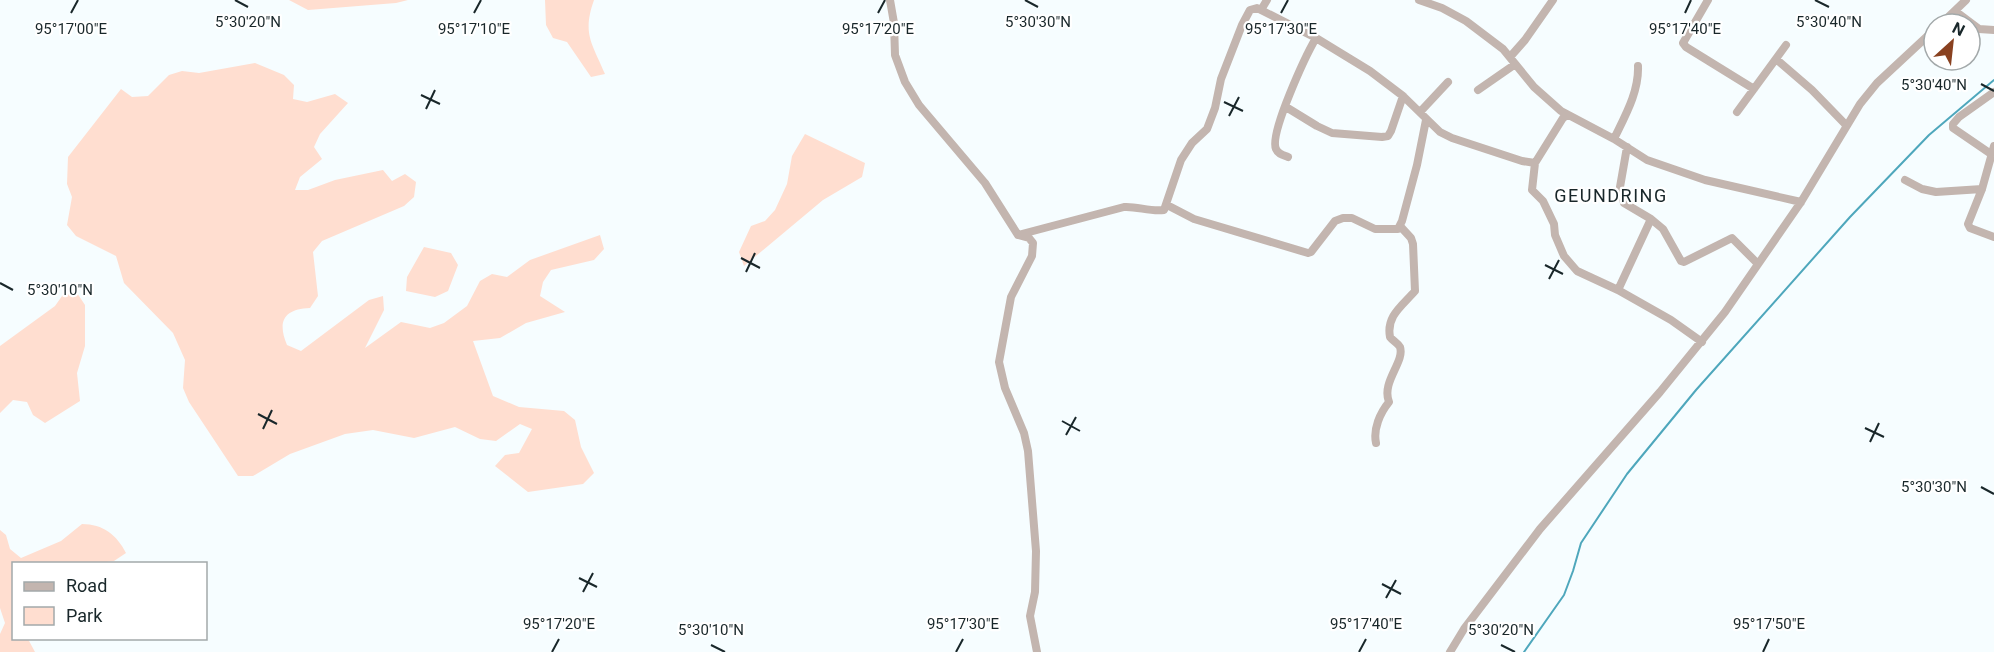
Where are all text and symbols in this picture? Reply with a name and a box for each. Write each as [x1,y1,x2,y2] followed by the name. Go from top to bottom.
[1922,12,1982,72] north arrow
[215,13,281,31] text: 5°30'20"N
[1005,13,1071,31] text: 5°30'30"N
[1796,13,1862,31] text: 5°30'40"N
[1949,18,1968,40] text: N
[35,20,108,38] text: 95°17'00"E
[438,20,511,38] text: 95°17'10"E
[842,20,915,38] text: 95°17'20"E
[1245,20,1318,38] text: 95°17'30"E
[1649,20,1722,38] text: 95°17'40"E
[1901,76,1967,94] text: 5°30'40"N
[1554,185,1668,206] district label: GEUNDRING
[27,281,93,299] text: 5°30'10"N
[1901,478,1967,496] text: 5°30'30"N
[12,562,207,640] legend
[66,575,107,596] text: Road
[66,605,103,626] text: Park
[523,615,596,633] text: 95°17'20"E
[927,615,1000,633] text: 95°17'30"E
[1330,615,1403,633] text: 95°17'40"E
[1733,615,1806,633] text: 95°17'50"E
[678,621,744,639] text: 5°30'10"N
[1468,621,1534,639] text: 5°30'20"N

